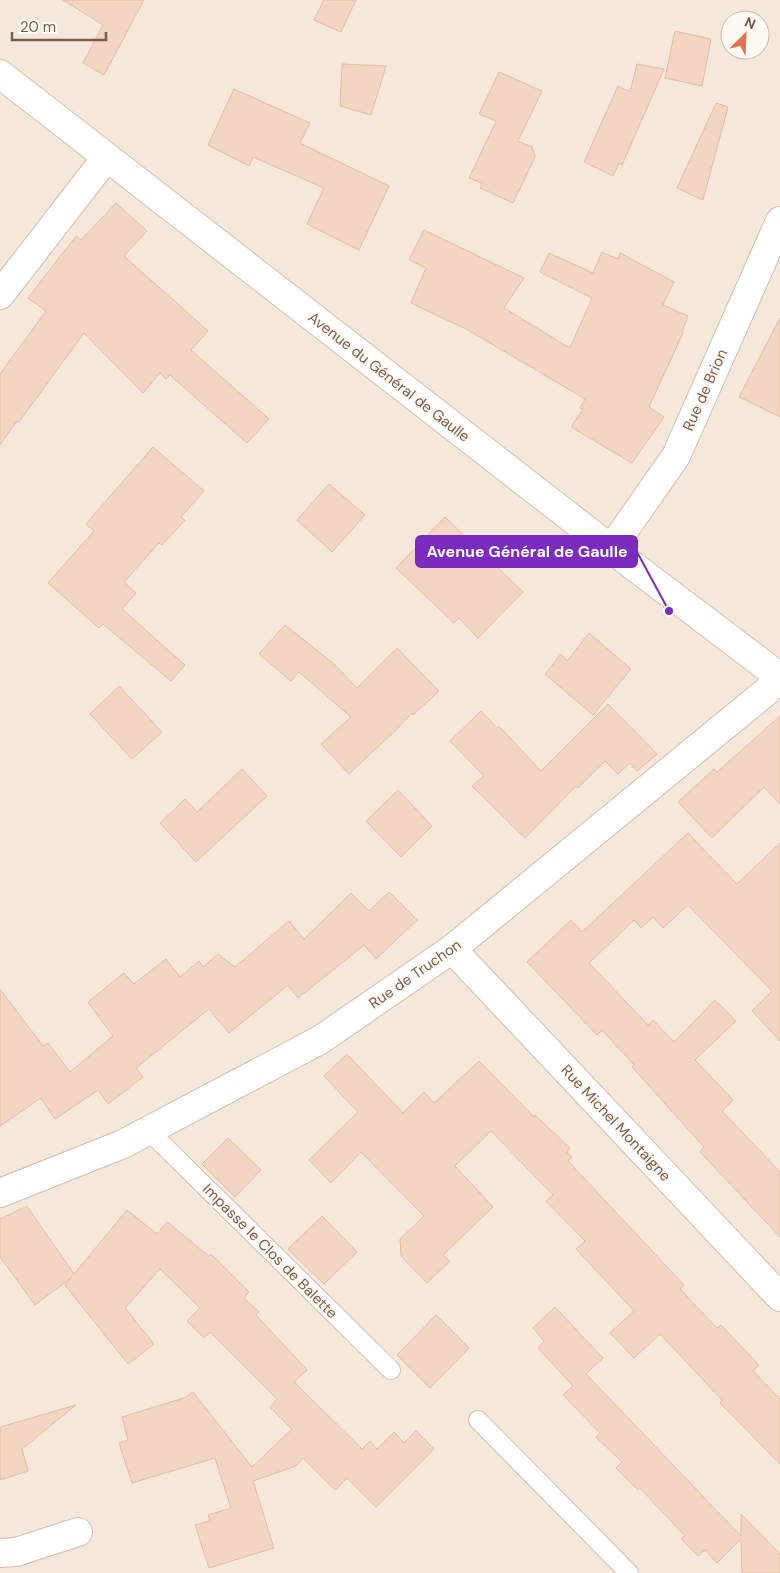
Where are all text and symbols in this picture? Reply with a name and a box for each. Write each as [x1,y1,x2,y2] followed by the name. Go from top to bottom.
[12,10,106,42] scale bar
[720,10,770,60] north arrow
[742,13,759,33] text: N
[20,17,56,37] text: 20 m
[304,307,474,447] street label: Avenue du Général de Gaulle
[678,346,732,434] street label: Rue de Brion
[416,536,637,567] callout: Avenue Général de Gaulle
[426,541,628,562] text: Avenue Général de Gaulle
[365,935,465,1013] street label: Rue de Truchon
[557,1060,675,1186] street label: Rue Michel Montaigne
[198,1179,342,1323] street label: Impasse le Clos de Balette

